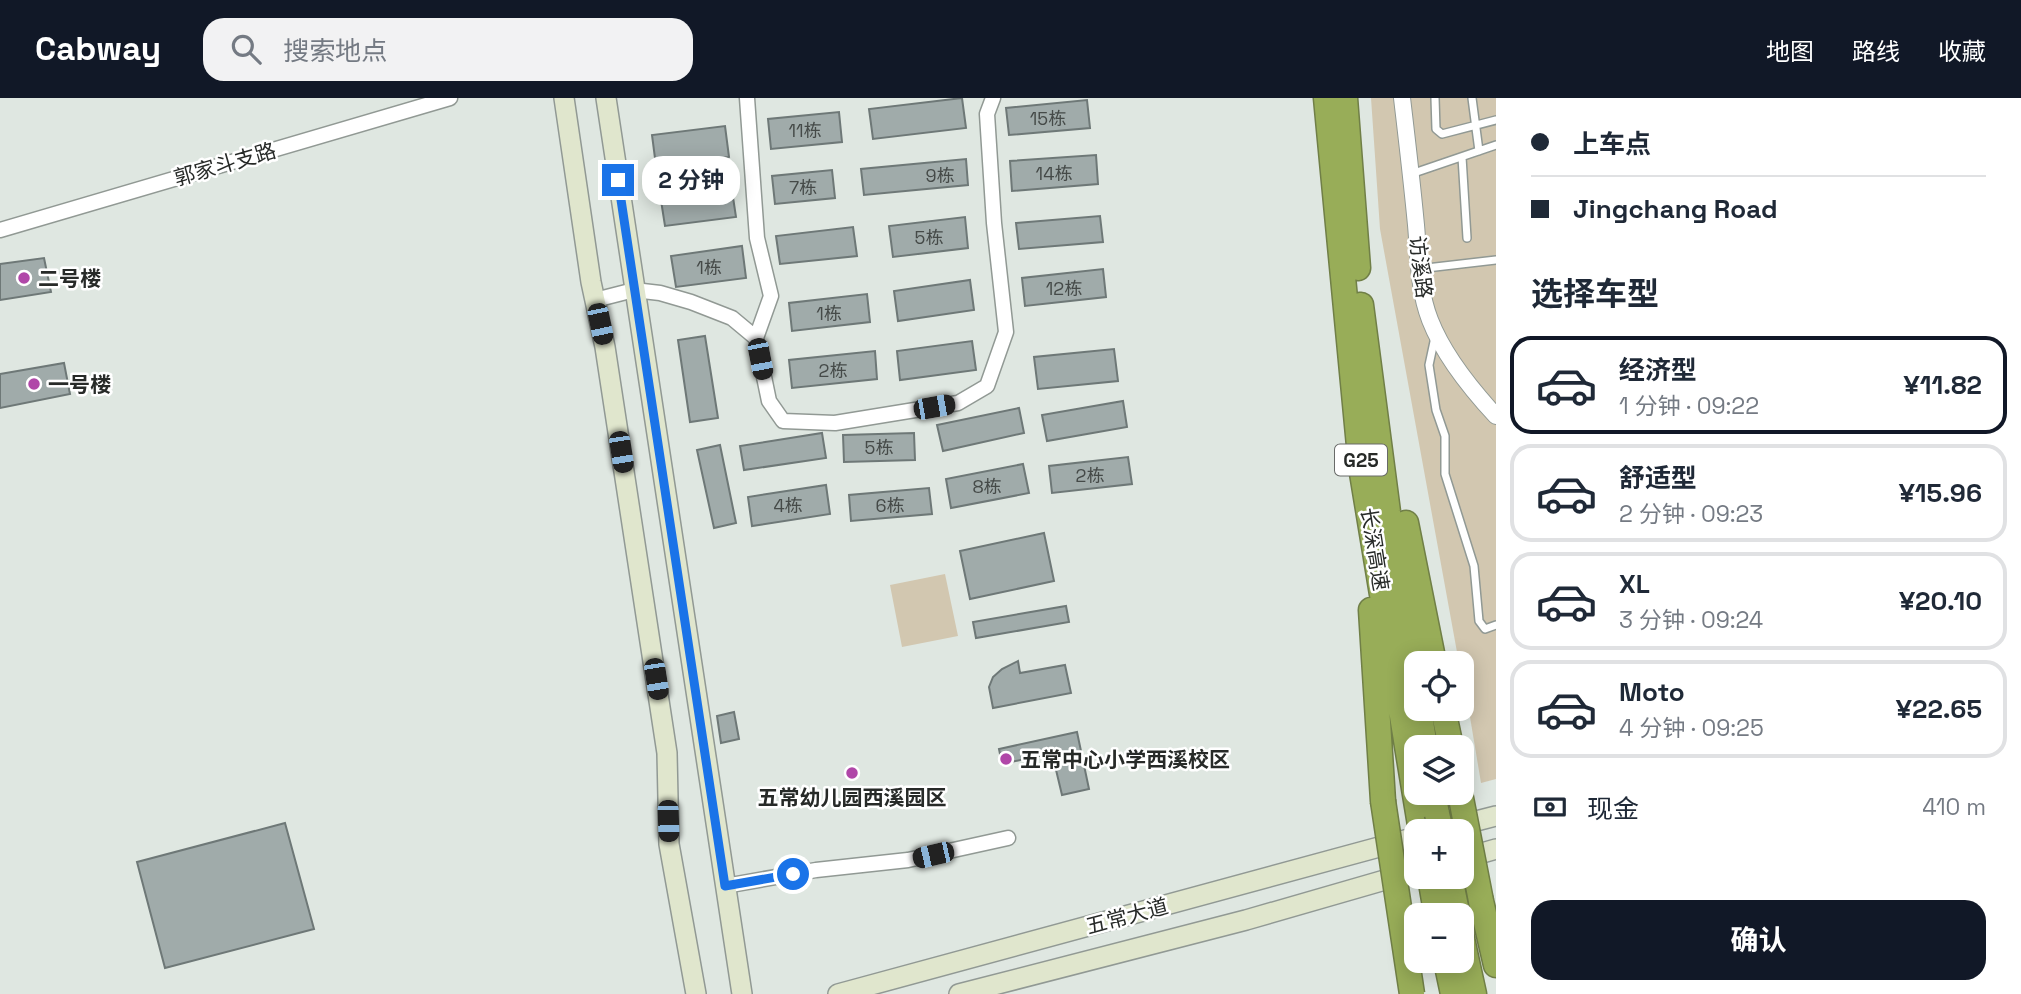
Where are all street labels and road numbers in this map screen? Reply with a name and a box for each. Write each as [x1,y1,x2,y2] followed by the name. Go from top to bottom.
[171,137,279,191] street label: 郭家斗支路
[1404,234,1438,300] street label: 访溪路
[1335,444,1387,476] road number: G25
[1355,505,1395,593] street label: 长深高速
[1083,892,1171,940] street label: 五常大道

